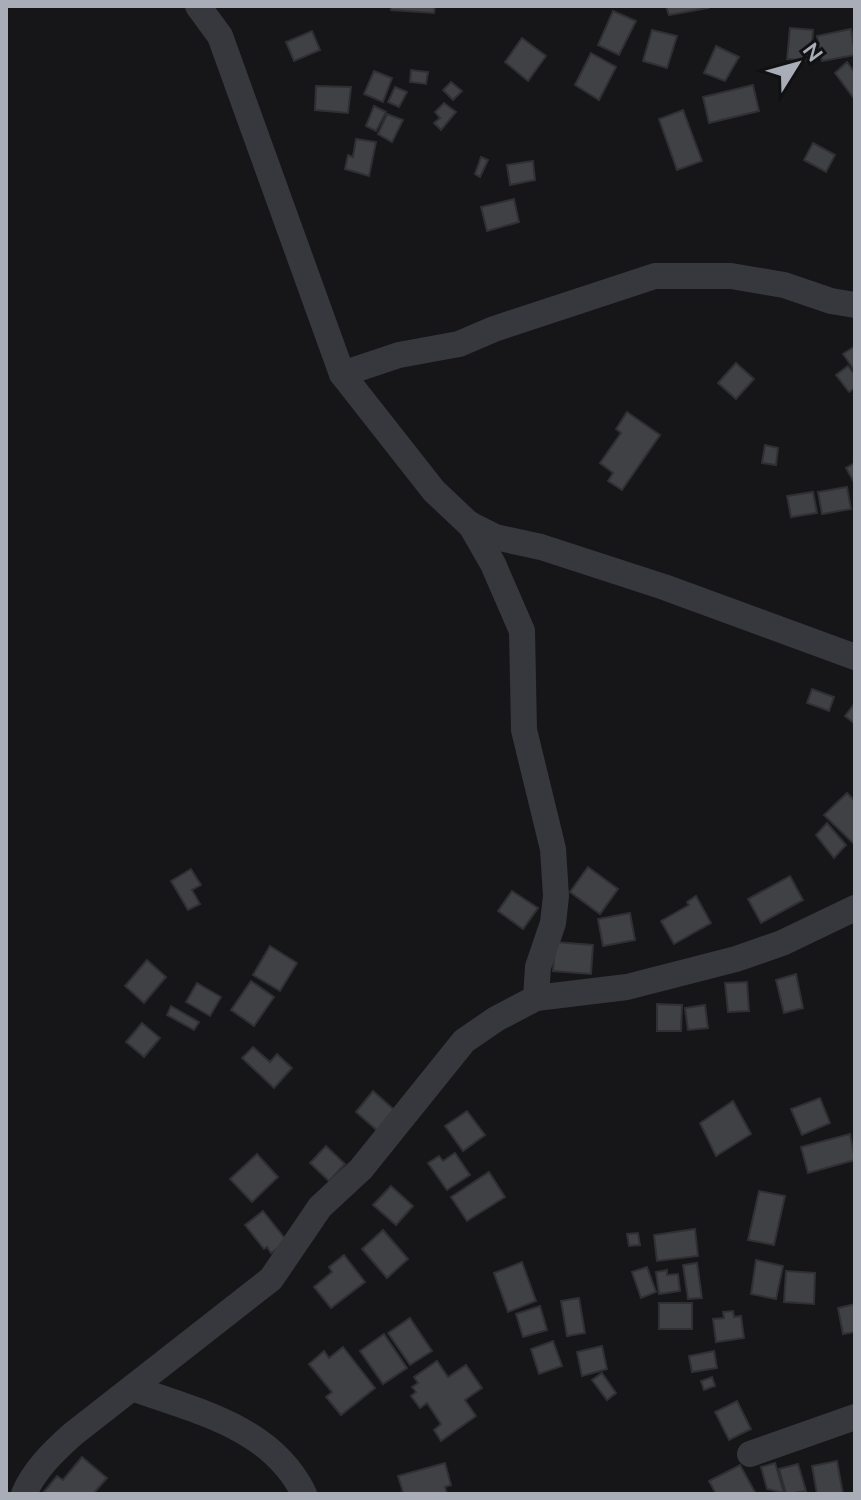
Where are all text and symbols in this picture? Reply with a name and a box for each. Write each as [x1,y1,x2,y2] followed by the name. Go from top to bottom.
[757,24,837,104] north arrow
[795,37,829,68] text: N

